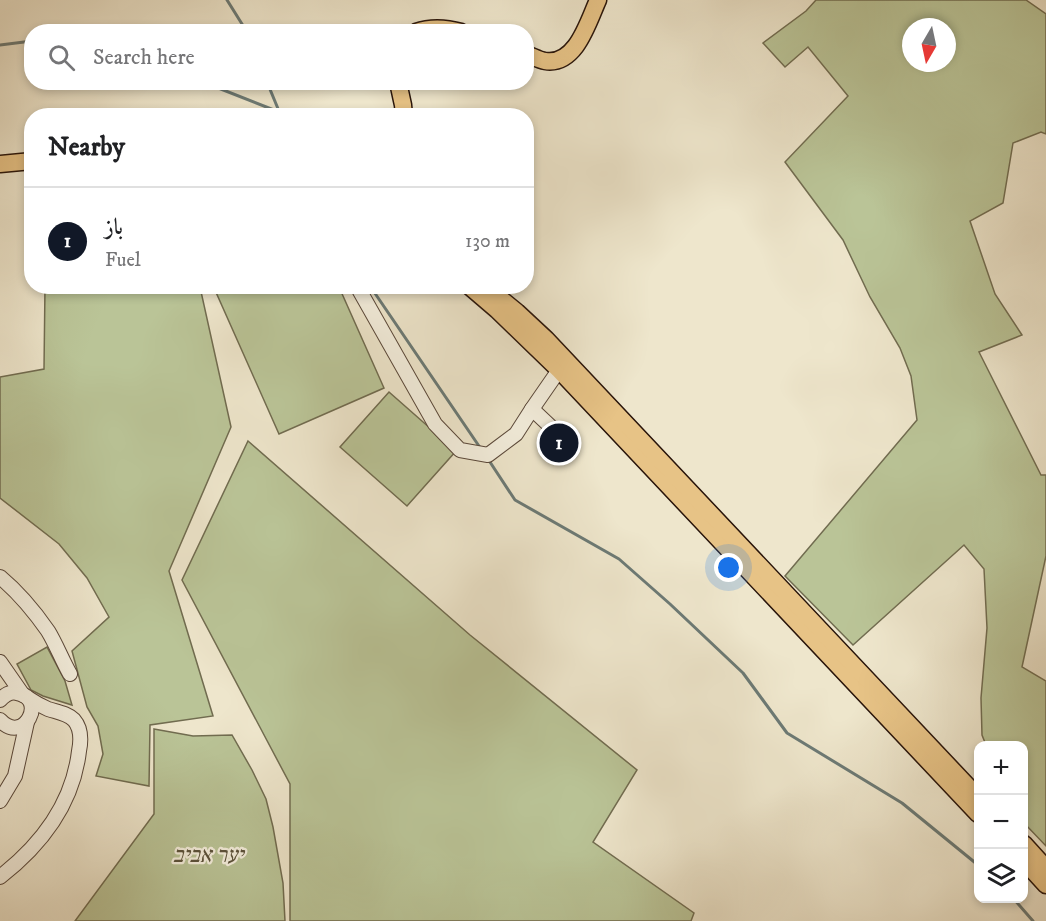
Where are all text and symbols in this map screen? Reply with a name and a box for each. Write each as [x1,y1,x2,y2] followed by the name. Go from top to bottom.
[902,18,956,72] north arrow
[24,24,534,90] search box
[45,41,78,74] icon: search
[93,44,195,71] text: Search here
[48,131,125,164] text: Nearby
[105,214,123,241] text: باز
[64,229,71,254] text: 1
[465,229,510,254] text: 130 m
[105,248,141,273] text: Fuel
[540,420,578,466] pin: 1
[714,553,743,582] your location
[974,741,1028,903] map controls
[974,741,1028,795] button: +
[974,795,1028,849] button: −
[173,842,245,869] park label: יער אביב
[974,849,1028,903] button: layers

